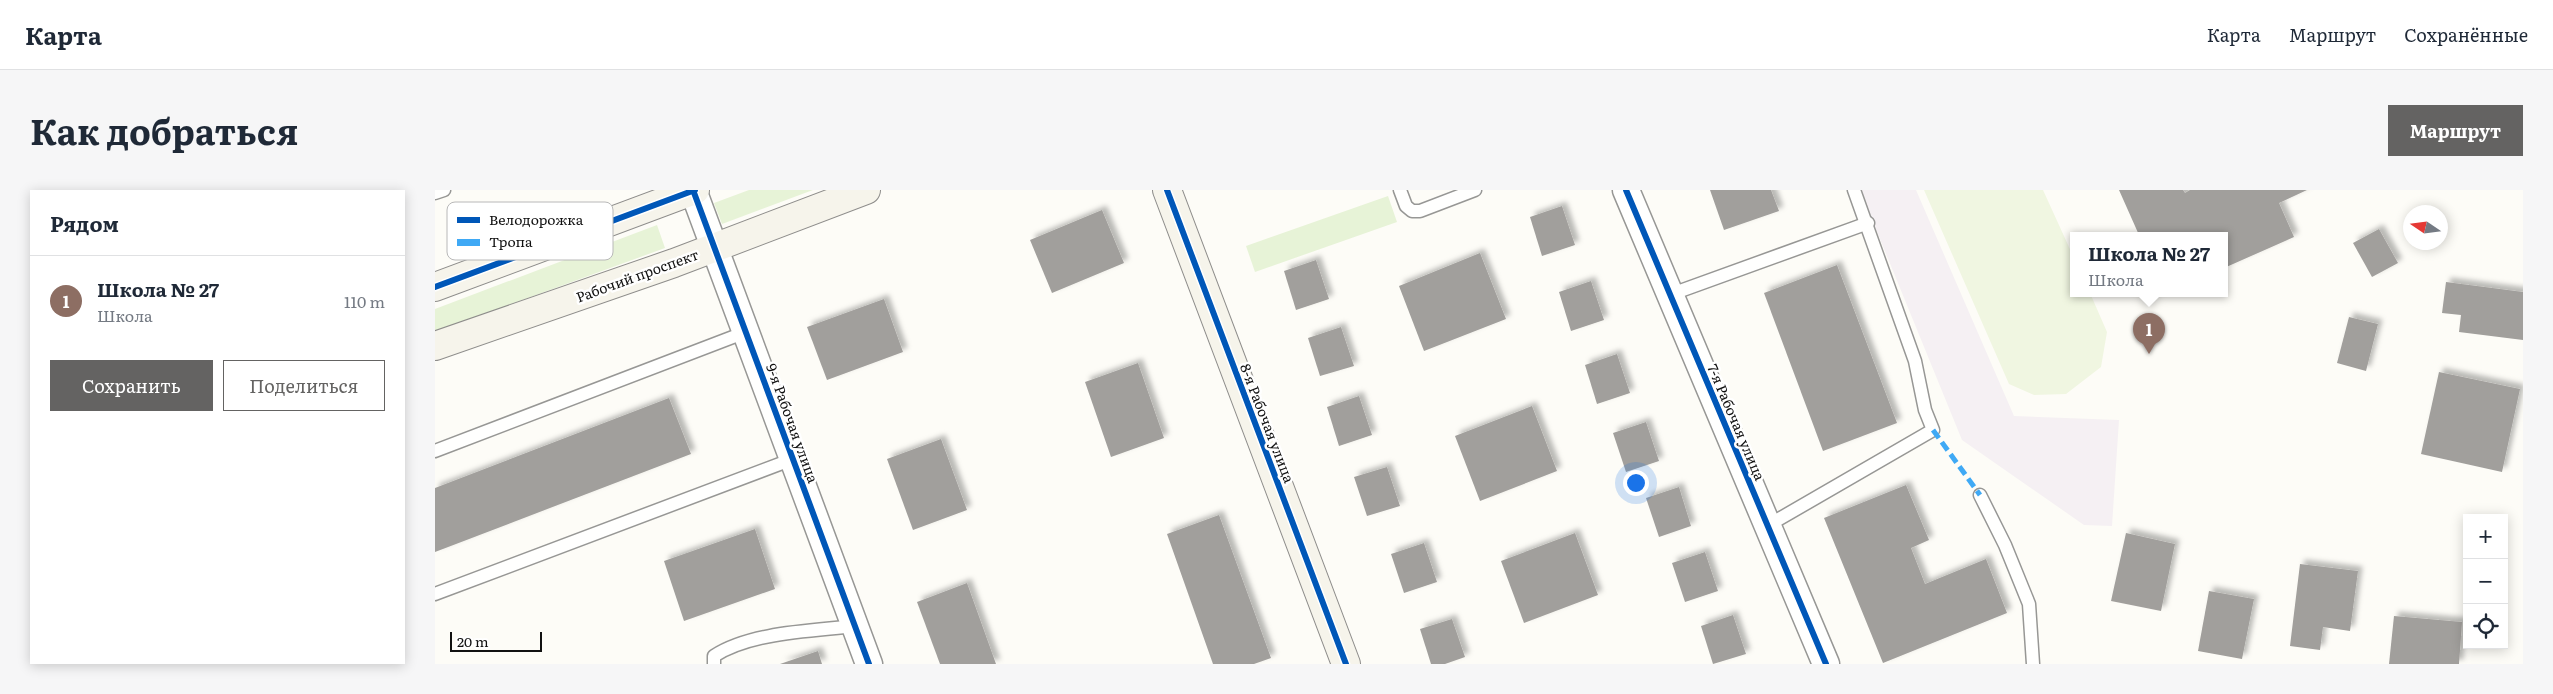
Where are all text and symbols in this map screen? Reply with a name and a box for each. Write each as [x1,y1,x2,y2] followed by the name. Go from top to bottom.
[25,17,102,52] text: Карта
[2207,21,2261,48] text: Карта
[2289,21,2376,48] text: Маршрут
[2404,21,2528,48] text: Сохранённые
[30,104,298,156] text: Как добраться
[2388,105,2523,156] button: Маршрут
[447,202,613,260] legend
[2403,205,2448,250] north arrow
[50,207,119,238] text: Рядом
[489,209,584,229] text: Велодорожка
[489,231,533,251] text: Тропа
[2070,232,2228,297] popup
[2088,239,2210,267] text: Школа № 27
[573,244,701,306] street label: Рабочий проспект
[2088,267,2144,291] text: Школа
[97,275,219,303] text: Школа № 27
[63,289,69,313] text: 1
[344,289,385,313] text: 110 m
[97,303,153,327] text: Школа
[2133,313,2165,354] pin: 1
[50,360,213,411] button: Сохранить
[223,360,385,411] button: Поделиться
[762,360,824,486] street label: 9-я Рабочая улица
[1236,361,1300,486] street label: 8-я Рабочая улица
[1703,361,1771,484] street label: 7-я Рабочая улица
[1623,470,1649,496] your location
[2463,514,2508,649] map controls
[2463,514,2508,559] button: +
[2463,559,2508,604] button: −
[2463,604,2508,649] button: locate
[450,629,543,652] scale bar
[457,631,489,651] text: 20 m

